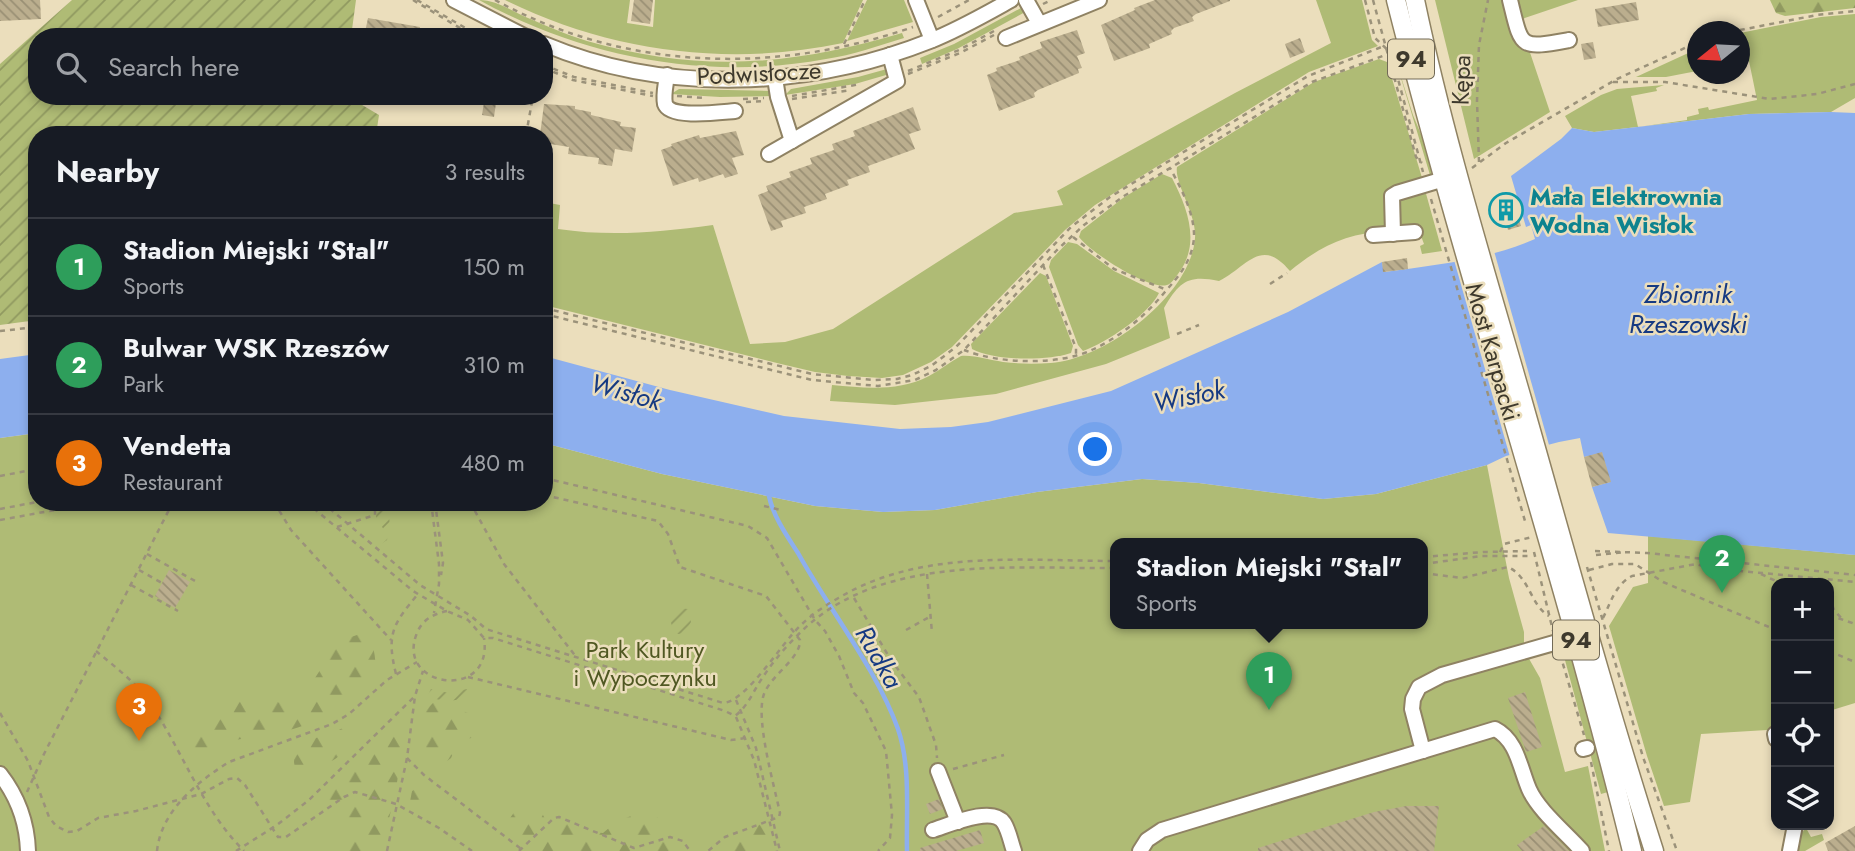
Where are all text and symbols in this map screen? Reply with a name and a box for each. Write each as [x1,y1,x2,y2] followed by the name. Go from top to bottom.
[1687,21,1750,84] north arrow
[28,28,553,105] search box
[1388,40,1434,78] road number: 94
[52,48,90,86] icon: search
[108,48,240,86] text: Search here
[696,52,822,94] street label: Podwisłocze
[1443,54,1479,106] street label: Kępa
[56,150,159,193] text: Nearby
[445,155,525,189] text: 3 results
[1530,179,1722,242] place label: Mała Elektrownia Wodna Wisłok
[1487,191,1525,229] building icon: Mała Elektrownia Wodna Wisłok
[123,231,389,269] text: Stadion Miejski "Stal"
[73,250,85,284] text: 1
[463,250,525,284] text: 150 m
[123,269,184,303] text: Sports
[1629,275,1747,343] water label: Zbiornik Rzeszowski
[1457,279,1529,425] street label: Most Karpacki
[123,329,389,367] text: Bulwar WSK Rzeszów
[71,348,87,382] text: 2
[463,348,525,382] text: 310 m
[586,364,668,421] water label: Wisłok
[123,367,164,401] text: Park
[1150,370,1230,422] water label: Wisłok
[123,427,231,465] text: Vendetta
[1078,432,1112,466] your location
[72,446,86,480] text: 3
[460,446,525,480] text: 480 m
[123,465,222,499] text: Restaurant
[1699,535,1745,593] pin: 2
[1110,538,1428,629] popup
[1136,548,1402,586] text: Stadion Miejski "Stal"
[1771,578,1834,830] map controls
[1771,578,1834,641] button: +
[1136,586,1197,620] text: Sports
[846,618,913,696] water label: Rudka
[1553,620,1599,660] road number: 94
[573,632,717,695] park label: Park Kultury i Wypoczynku
[1771,641,1834,704] button: −
[1246,652,1292,710] pin: 1
[116,683,162,741] pin: 3
[1771,704,1834,767] button: locate
[1771,767,1834,830] button: layers

